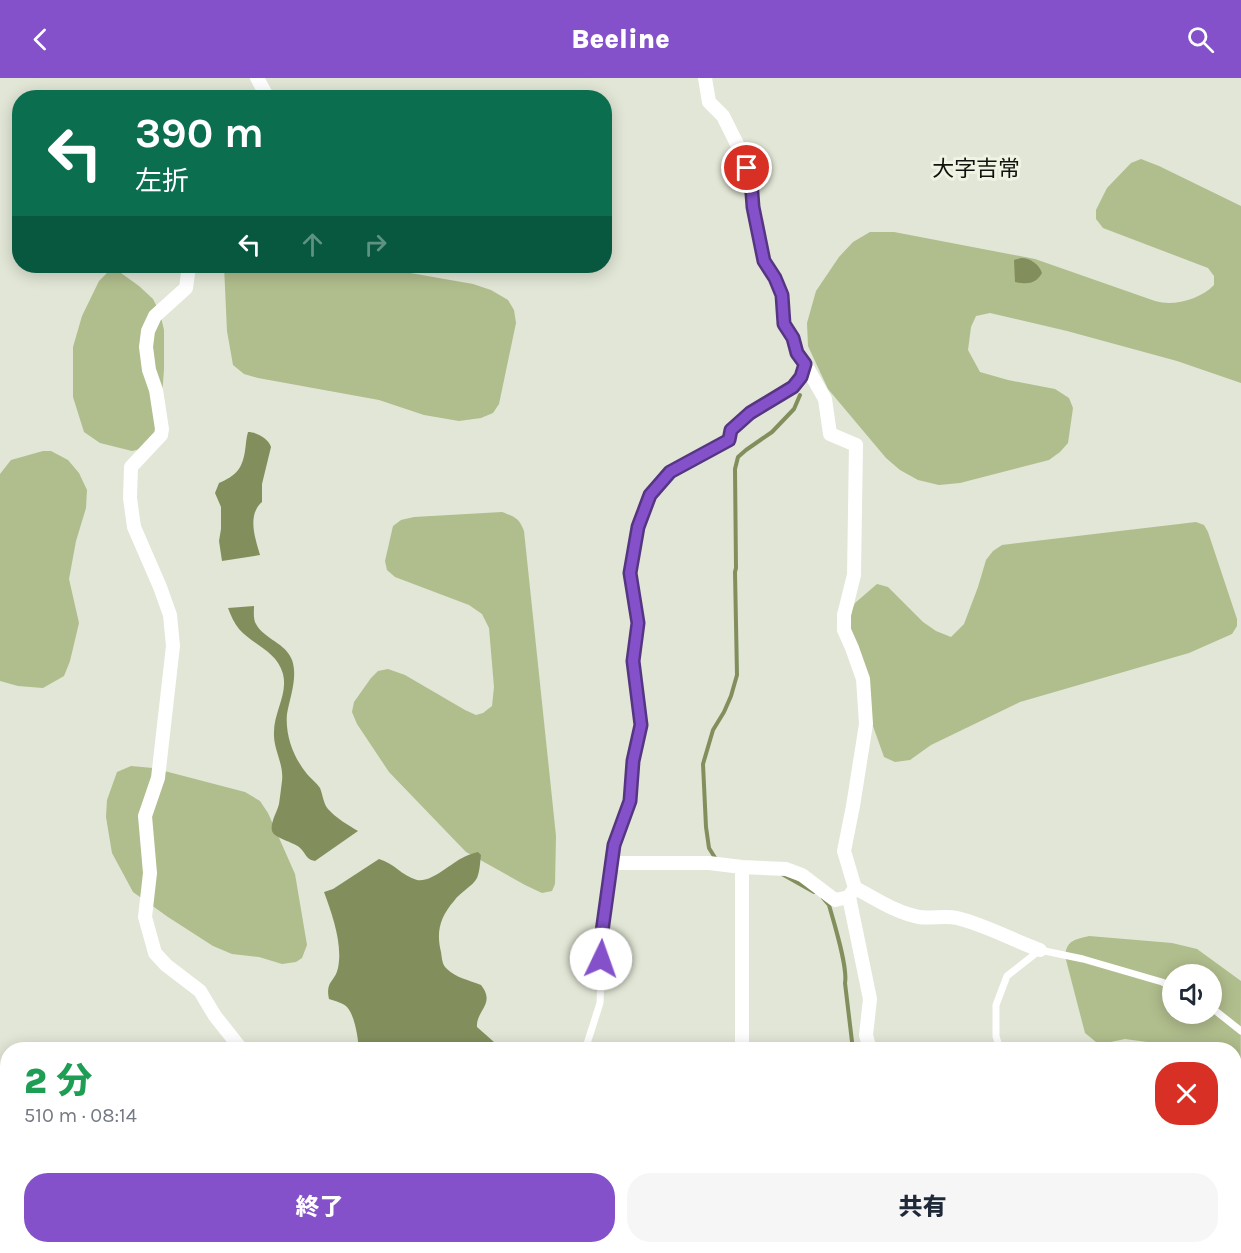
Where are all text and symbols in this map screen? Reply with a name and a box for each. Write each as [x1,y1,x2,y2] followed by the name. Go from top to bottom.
[24,23,57,56] icon: back
[571,23,670,55] text: Beeline
[1184,23,1217,56] icon: search
[135,108,264,158] text: 390 m
[36,114,114,192] icon: left
[721,142,772,193] pin
[730,151,763,184] icon: arrive
[932,156,1020,182] district label: 大字吉常
[135,165,189,197] text: 左折
[233,228,266,261] icon: left
[296,228,329,261] icon: ahead
[359,228,392,261] icon: right
[569,927,633,991] position arrow
[1162,964,1222,1024] map controls
[1162,964,1222,1024] button: sound
[24,1060,92,1102] text: 2 分
[1155,1062,1218,1125] button: close
[24,1104,137,1127] text: 510 m · 08:14
[24,1173,615,1242] button: 終了
[627,1173,1218,1242] button: 共有

